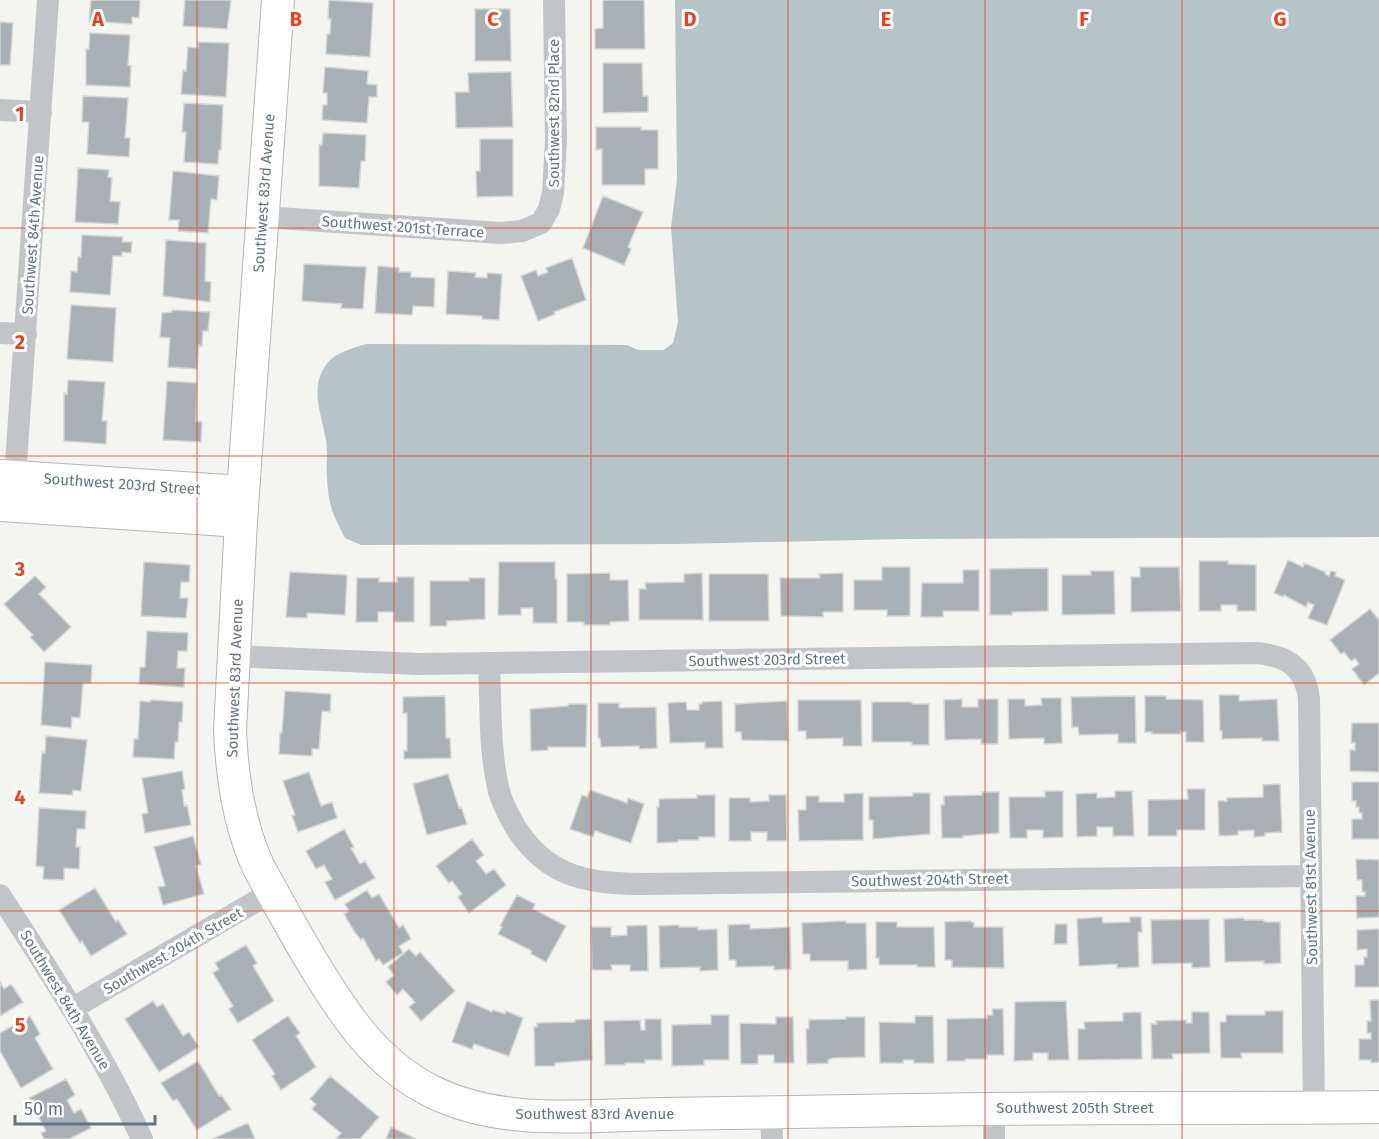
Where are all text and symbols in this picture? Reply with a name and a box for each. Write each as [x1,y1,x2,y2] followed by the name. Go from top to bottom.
[91,7,105,31] text: A
[290,7,302,31] text: B
[487,7,499,31] text: C
[683,7,697,31] text: D
[881,7,891,31] text: E
[1079,7,1089,31] text: F
[1274,7,1286,31] text: G
[545,39,563,187] street label: Southwest 82nd Place
[15,102,25,126] text: 1
[249,113,279,273] street label: Southwest 83rd Avenue
[18,155,48,315] street label: Southwest 84th Avenue
[321,212,485,242] street label: Southwest 201st Terrace
[15,330,25,354] text: 2
[43,470,202,499] street label: Southwest 203rd Street
[14,557,25,581] text: 3
[223,598,247,758] street label: Southwest 83rd Avenue
[688,650,846,670] street label: Southwest 203rd Street
[14,785,26,809] text: 4
[1301,809,1321,965] street label: Southwest 81st Avenue
[851,870,1010,890] street label: Southwest 204th Street
[100,903,246,998] street label: Southwest 204th Street
[16,927,114,1073] street label: Southwest 84th Avenue
[15,1013,26,1037] text: 5
[15,1088,154,1126] scale bar
[24,1098,63,1120] text: 50 m
[996,1099,1154,1117] street label: Southwest 205th Street
[515,1105,675,1123] street label: Southwest 83rd Avenue

